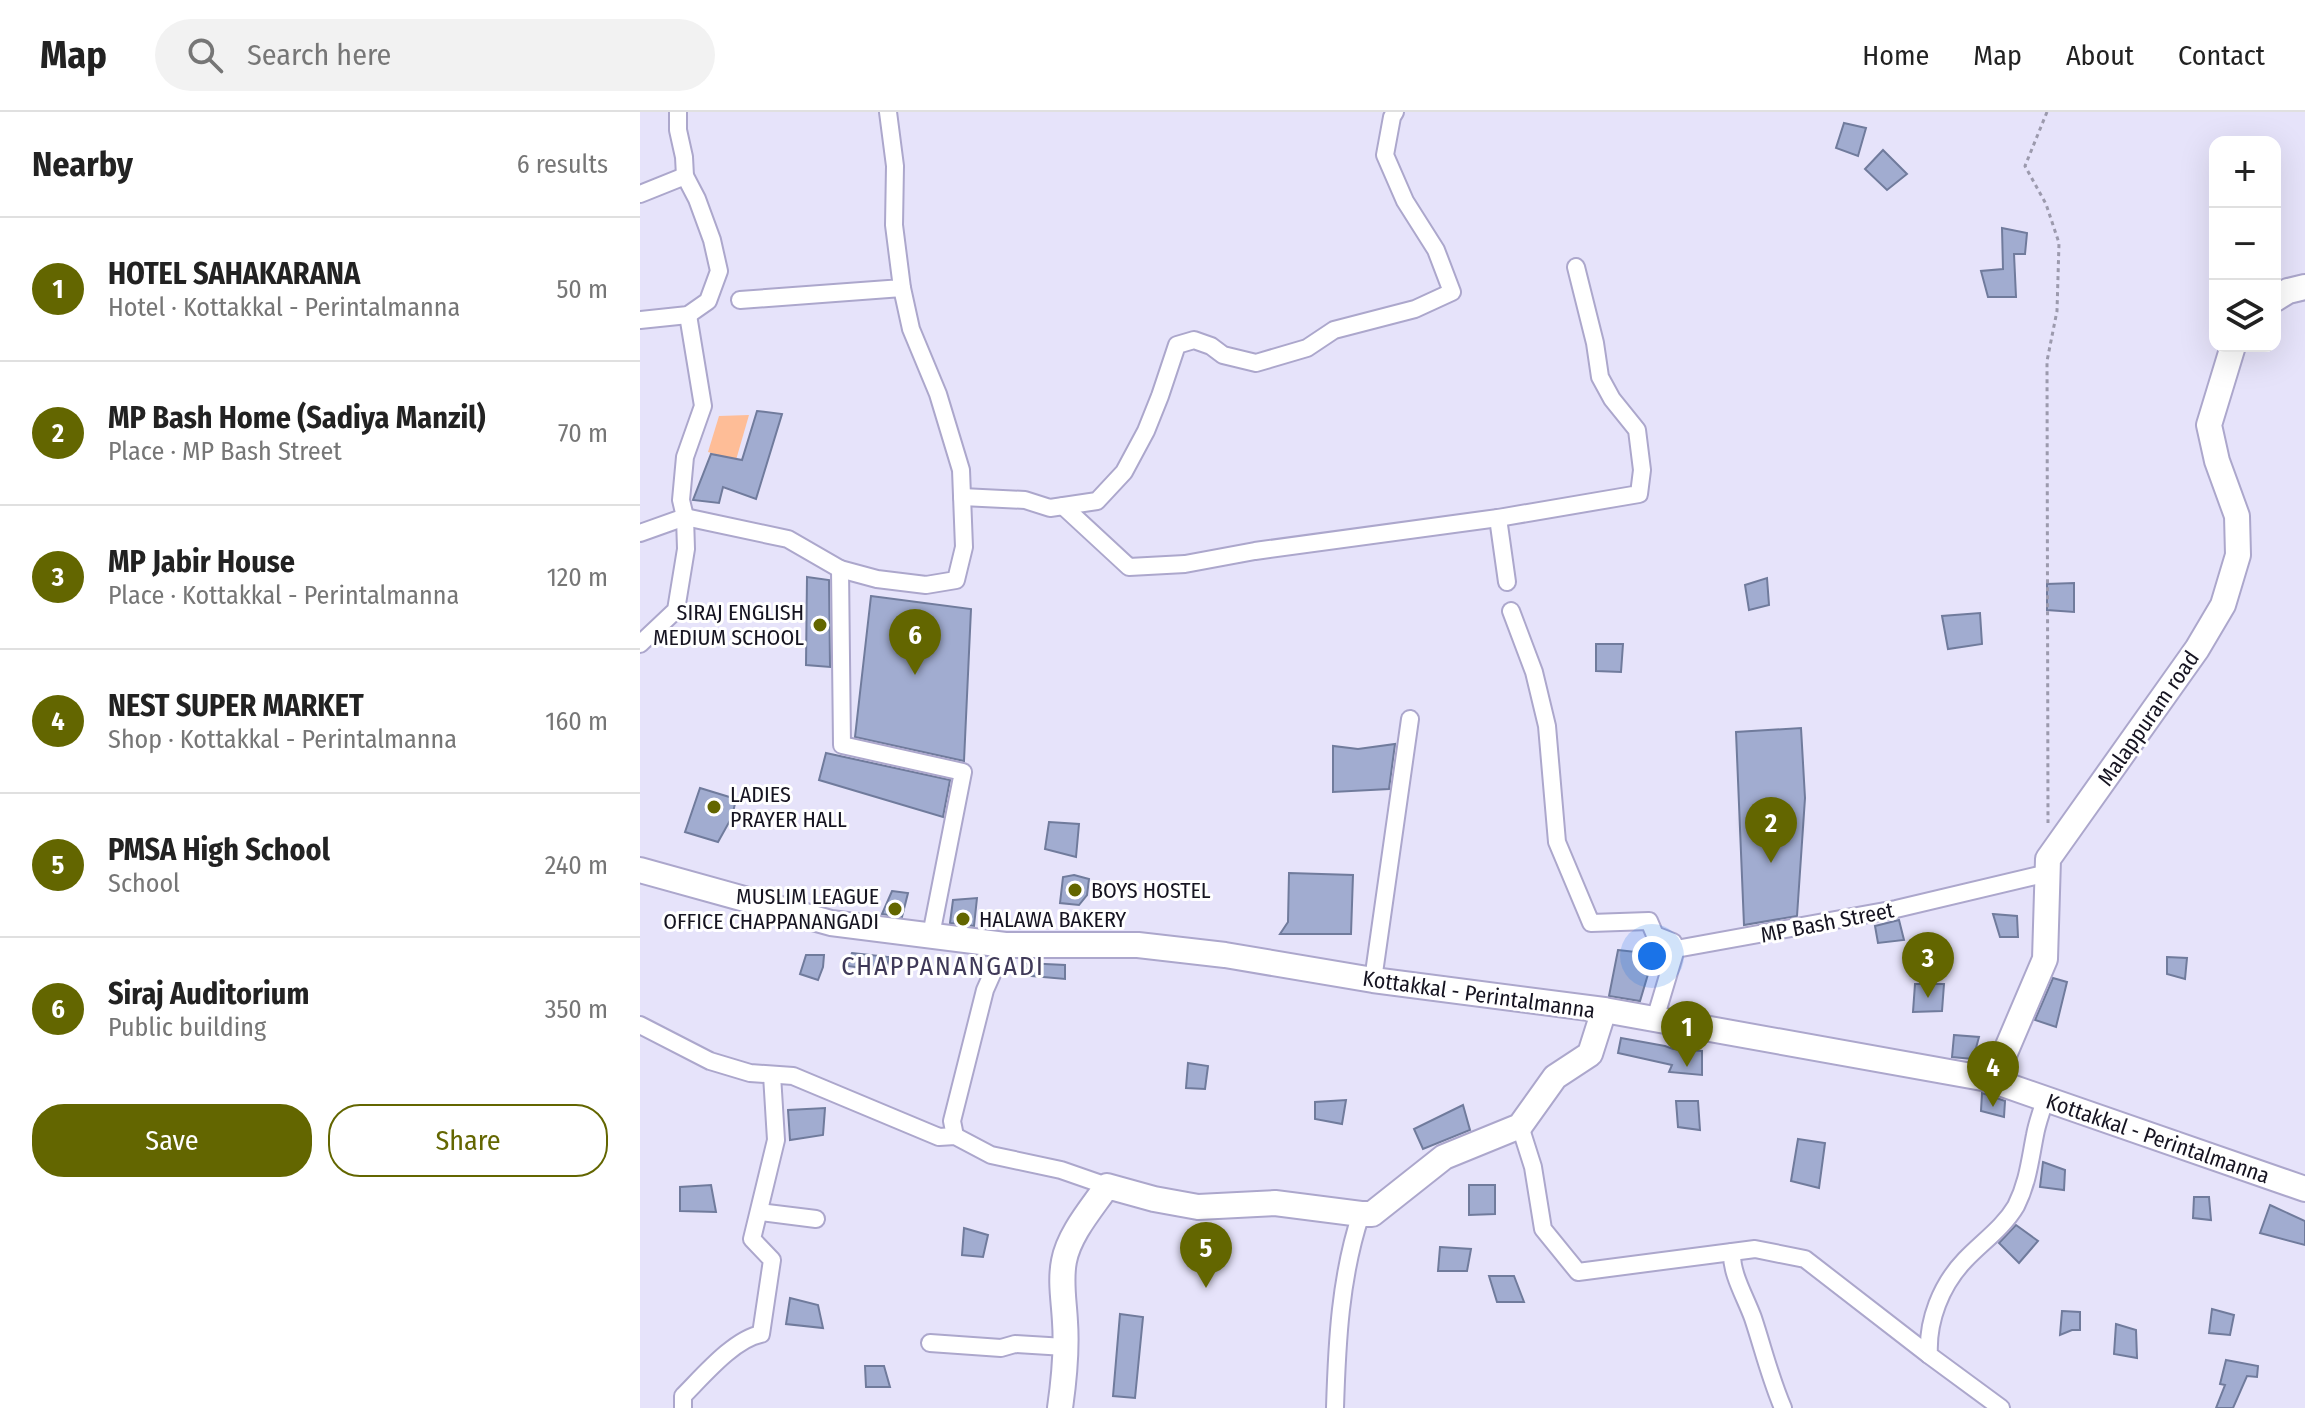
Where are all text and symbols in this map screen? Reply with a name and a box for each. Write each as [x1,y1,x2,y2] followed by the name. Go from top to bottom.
[155,19,715,91] search box
[40,32,107,78] text: Map
[183,33,227,77] icon: search
[247,37,391,73] text: Search here
[1862,39,1929,72] text: Home
[1973,39,2022,72] text: Map
[2066,39,2134,72] text: About
[2178,39,2265,72] text: Contact
[2209,136,2281,352] map controls
[2209,136,2281,208] button: +
[32,144,133,185] text: Nearby
[517,149,608,180] text: 6 results
[2209,208,2281,280] button: −
[108,256,360,292] text: HOTEL SAHAKARANA
[53,274,64,305] text: 1
[556,274,608,305] text: 50 m
[2209,280,2281,352] button: layers
[108,292,460,323] text: Hotel · Kottakkal - Perintalmanna
[108,400,485,436] text: MP Bash Home (Sadiya Manzil)
[52,418,64,449] text: 2
[558,418,608,449] text: 70 m
[108,436,342,467] text: Place · MP Bash Street
[108,544,295,580] text: MP Jabir House
[52,562,64,593] text: 3
[547,562,608,593] text: 120 m
[108,580,459,611] text: Place · Kottakkal - Perintalmanna
[653,599,804,651] place label: SIRAJ ENGLISH MEDIUM SCHOOL
[889,609,941,675] pin: 6
[811,616,829,634] marker: SIRAJ ENGLISH MEDIUM SCHOOL
[2092,646,2205,791] street label: Malappuram road
[108,688,364,724] text: NEST SUPER MARKET
[51,706,65,737] text: 4
[545,706,608,737] text: 160 m
[108,724,457,755] text: Shop · Kottakkal - Perintalmanna
[730,781,847,833] place label: LADIES PRAYER HALL
[1745,797,1797,863] pin: 2
[705,798,723,816] marker: LADIES PRAYER HALL
[108,832,330,868] text: PMSA High School
[52,850,64,881] text: 5
[545,850,608,881] text: 240 m
[108,868,180,899] text: School
[1091,877,1211,904] place label: BOYS HOSTEL
[1066,881,1084,899] marker: BOYS HOSTEL
[663,883,879,935] place label: MUSLIM LEAGUE OFFICE CHAPPANANGADI
[1758,896,1897,949] street label: MP Bash Street
[886,900,904,918] marker: MUSLIM LEAGUE OFFICE CHAPPANANGADI
[979,906,1126,933] place label: HALAWA BAKERY
[954,910,972,928] marker: HALAWA BAKERY
[1902,932,1954,998] pin: 3
[1632,936,1672,976] your location
[841,951,1045,982] district label: CHAPPANANGADI
[1361,965,1597,1024] street label: Kottakkal - Perintalmanna
[108,976,309,1012] text: Siraj Auditorium
[51,994,65,1025] text: 6
[545,994,608,1025] text: 350 m
[1661,1001,1713,1067] pin: 1
[108,1012,266,1043] text: Public building
[1967,1041,2019,1107] pin: 4
[2043,1088,2273,1189] street label: Kottakkal - Perintalmanna
[32,1104,312,1177] button: Save
[328,1104,608,1177] button: Share
[1180,1222,1232,1288] pin: 5

